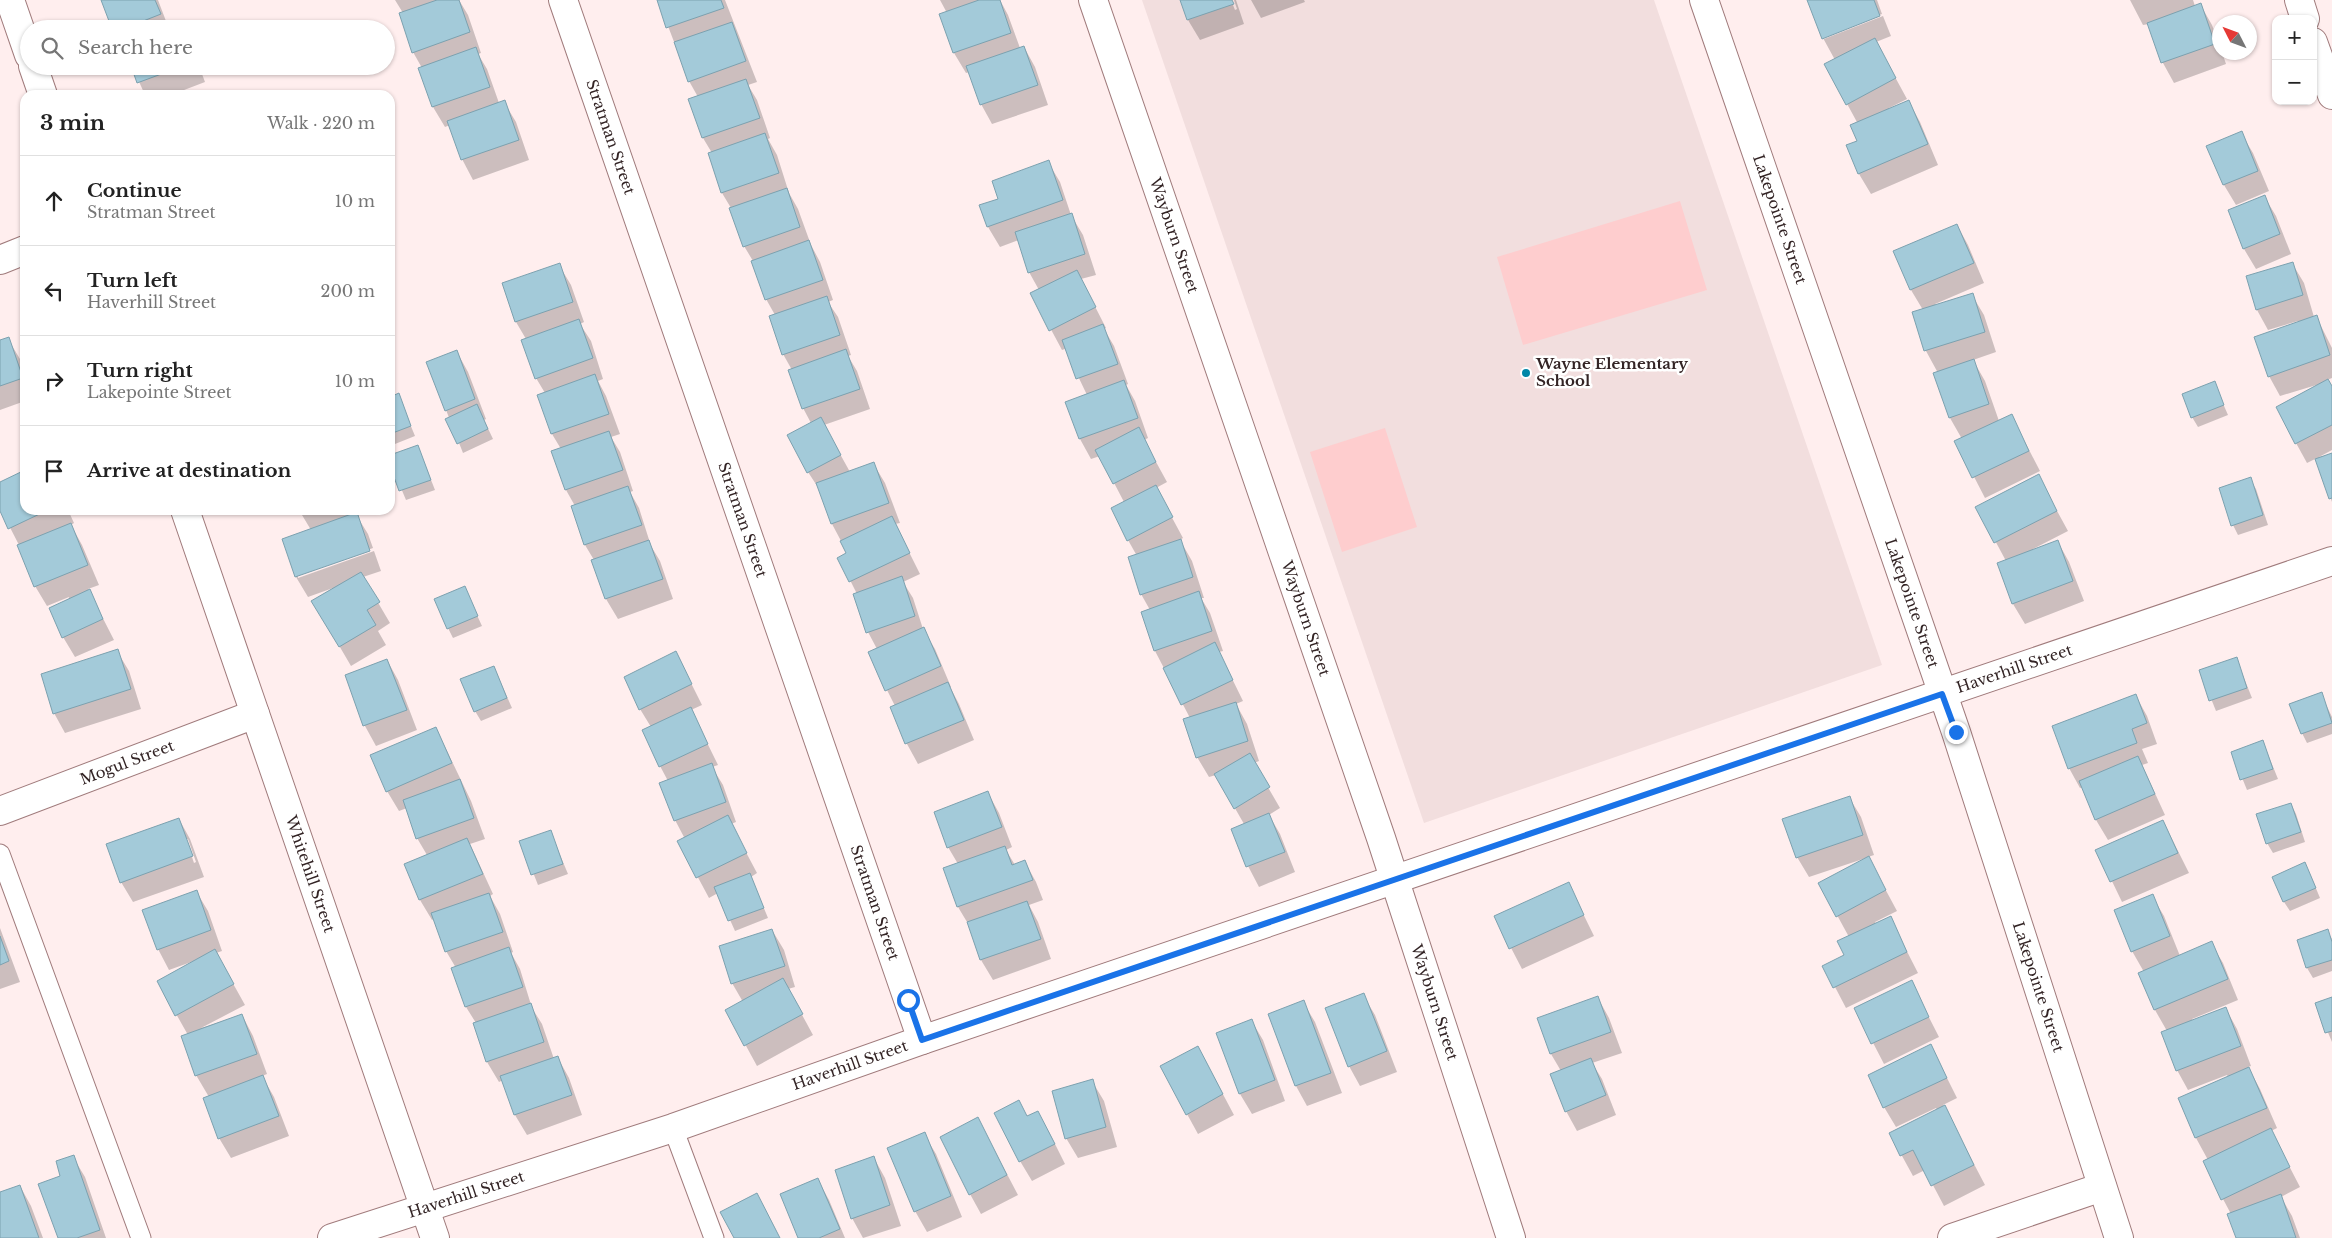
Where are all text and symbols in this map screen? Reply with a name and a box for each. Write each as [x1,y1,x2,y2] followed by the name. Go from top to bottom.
[2212,15,2257,60] north arrow
[2272,15,2317,105] map controls
[2272,15,2317,60] button: +
[20,20,395,75] search box
[38,34,66,62] icon: search
[78,36,193,59] text: Search here
[2272,60,2317,105] button: −
[582,77,640,197] street label: Stratman Street
[40,110,105,136] text: 3 min
[267,113,375,133] text: Walk · 220 m
[1749,152,1811,287] street label: Lakepointe Street
[1145,174,1203,296] street label: Wayburn Street
[87,179,182,202] text: Continue
[40,187,68,215] icon: ahead
[335,191,375,211] text: 10 m
[87,202,216,222] text: Stratman Street
[87,269,178,292] text: Turn left
[40,277,68,305] icon: left
[321,281,375,301] text: 200 m
[87,292,216,312] text: Haverhill Street
[1535,354,1688,390] place label: Wayne Elementary School
[87,359,193,382] text: Turn right
[40,367,68,395] icon: right
[1520,367,1532,379] marker: Wayne Elementary School
[335,371,375,391] text: 10 m
[87,382,232,402] text: Lakepointe Street
[40,457,68,485] icon: arrive
[87,459,291,482] text: Arrive at destination
[714,460,772,580] street label: Stratman Street
[1881,536,1943,671] street label: Lakepointe Street
[1277,557,1335,679] street label: Wayburn Street
[1954,640,2075,697] street label: Haverhill Street
[1945,721,1968,744] route end
[77,736,177,789] street label: Mogul Street
[281,812,339,935] street label: Whitehill Street
[846,842,904,963] street label: Stratman Street
[2009,919,2069,1055] street label: Lakepointe Street
[1407,941,1463,1063] street label: Wayburn Street
[897,989,920,1012] route start
[789,1036,910,1094] street label: Haverhill Street
[405,1166,527,1222] street label: Haverhill Street

